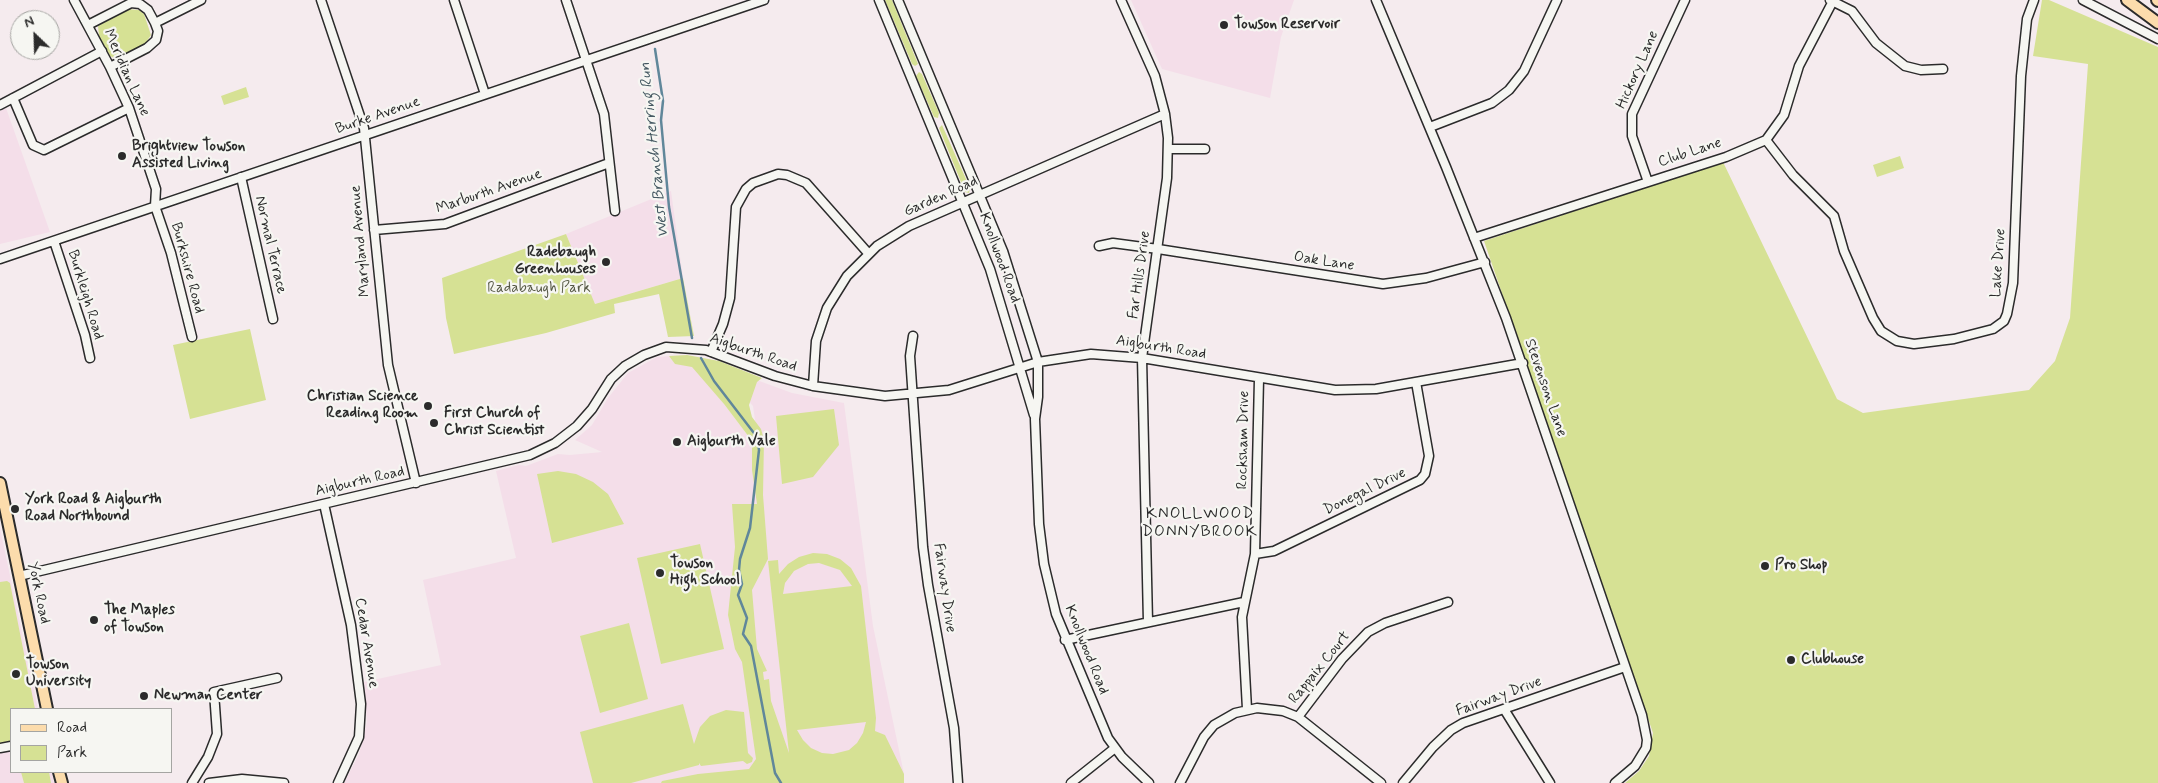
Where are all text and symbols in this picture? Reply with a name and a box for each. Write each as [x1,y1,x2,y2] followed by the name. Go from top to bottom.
[10,10,60,60] north arrow
[21,12,37,32] text: N
[1234,16,1340,34] place label: Towson Reservoir
[1218,19,1230,31] marker: Towson Reservoir
[99,27,153,119] street label: Meridian Lane
[1613,28,1663,112] street label: Hickory Lane
[636,61,674,239] water label: West Branch Herring Run
[333,93,423,139] street label: Burke Avenue
[1656,134,1724,172] street label: Club Lane
[132,138,245,173] place label: Brightview Towson Assisted Living
[116,150,128,162] marker: Brightview Towson Assisted Living
[434,165,544,219] street label: Marburth Avenue
[901,173,981,221] street label: Garden Road
[347,184,375,298] street label: Maryland Avenue
[250,194,290,296] street label: Normal Terrace
[974,210,1024,306] street label: Knollwood Road
[166,221,208,315] street label: Burkshire Road
[1988,228,2010,298] street label: Lake Drive
[1125,230,1155,320] street label: Far Hills Drive
[515,244,596,279] place label: Radebaugh Greenhouses
[63,248,107,342] street label: Burkleigh Road
[1292,248,1356,276] street label: Oak Lane
[600,256,612,268] marker: Radebaugh Greenhouses
[487,280,591,298] park label: Radabaugh Park
[707,330,799,376] street label: Aigburth Road
[1115,332,1207,364] street label: Aigburth Road
[1520,337,1570,439] street label: Stevenson Lane
[307,388,418,423] place label: Christian Science Reading Room
[1234,390,1254,490] street label: Rocksham Drive
[422,400,434,412] marker: Christian Science Reading Room
[444,405,544,440] place label: First Church of Christ Scientist
[428,417,440,429] marker: First Church of Christ Scientist
[687,433,776,451] place label: Aigburth Vale
[671,436,683,448] marker: Aigburth Vale
[314,463,406,501] street label: Aigburth Road
[1321,464,1409,520] street label: Donegal Drive
[25,491,162,526] place label: York Road & Aigburth Road Northbound
[9,503,21,515] marker: York Road & Aigburth Road Northbound
[1140,505,1260,543] district label: KNOLLWOOD DONNYBROOK
[929,542,959,634] street label: Fairway Drive
[670,555,740,590] place label: Towson High School
[1775,557,1828,575] place label: Pro Shop
[23,560,53,626] street label: York Road
[1759,560,1771,572] marker: Pro Shop
[654,567,666,579] marker: Towson High School
[350,597,382,689] street label: Cedar Avenue
[104,602,175,637] place label: The Maples of Towson
[1060,603,1112,697] street label: Knollwood Road
[88,614,100,626] marker: The Maples of Towson
[1285,628,1355,708] street label: Rappaix Court
[1801,651,1864,669] place label: Clubhouse
[1785,654,1797,666] marker: Clubhouse
[26,656,91,691] place label: Towson University
[10,668,22,680] marker: Towson University
[1454,673,1544,721] street label: Fairway Drive
[154,687,262,705] place label: Newman Center
[138,690,150,702] marker: Newman Center
[10,708,172,773] legend
[57,718,87,738] text: Road
[57,743,87,763] text: Park

